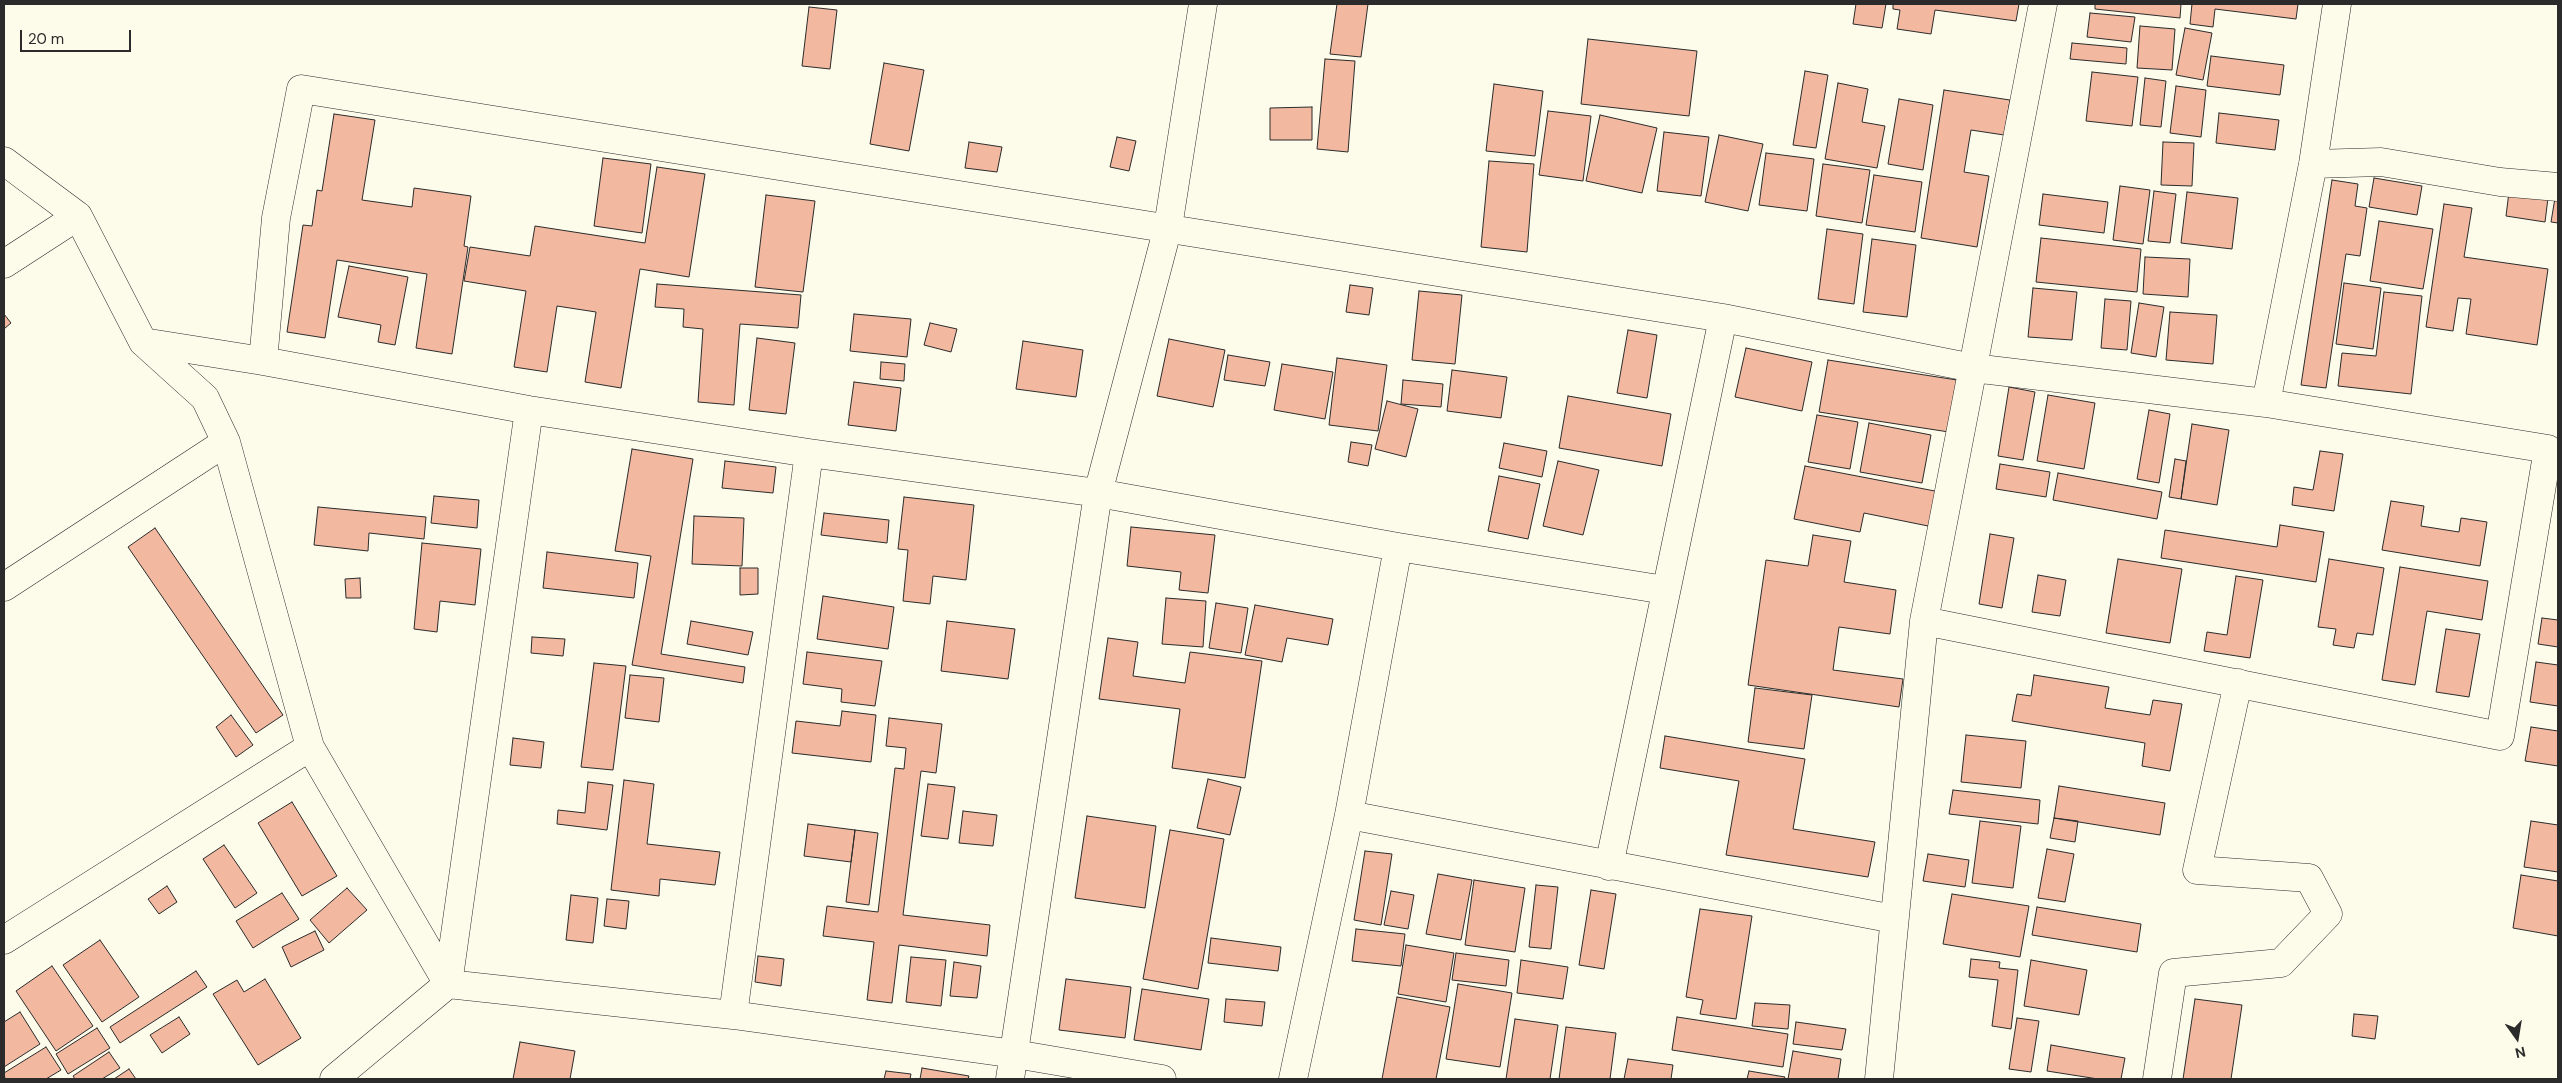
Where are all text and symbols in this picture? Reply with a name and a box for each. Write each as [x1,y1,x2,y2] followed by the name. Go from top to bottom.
[22,20,134,52] scale bar
[28,29,64,49] text: 20 m
[2492,1013,2542,1063] north arrow
[2513,1043,2527,1063] text: N

